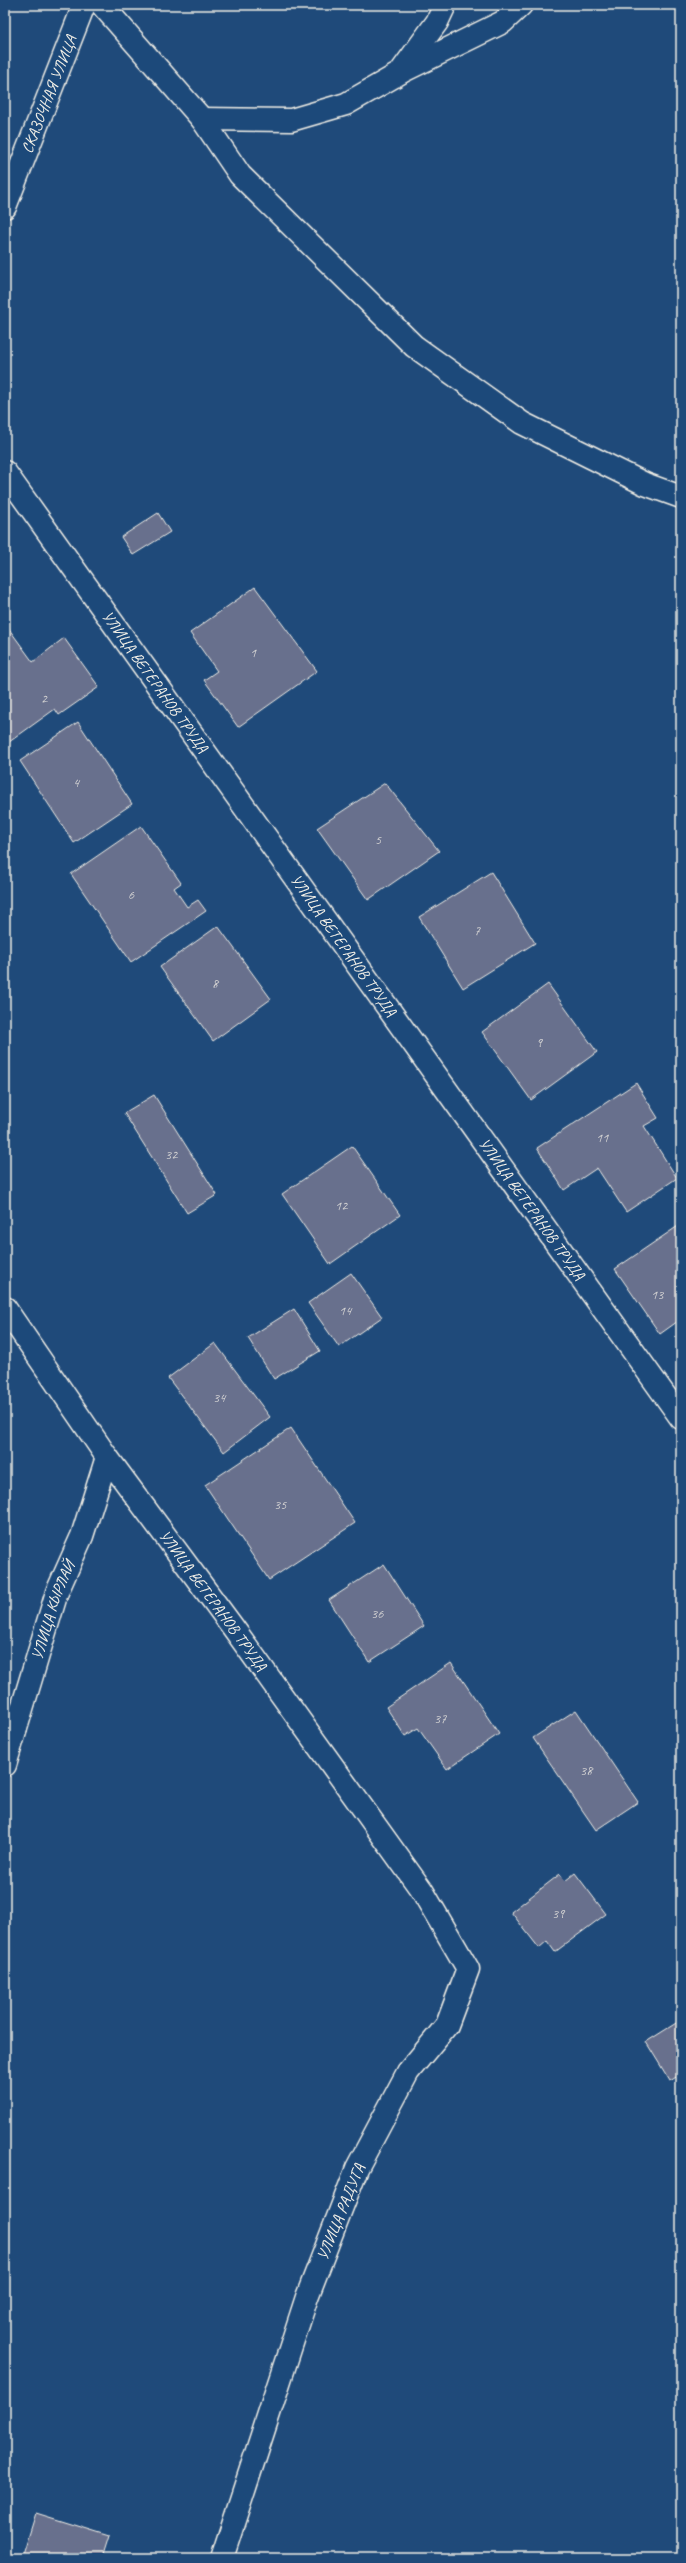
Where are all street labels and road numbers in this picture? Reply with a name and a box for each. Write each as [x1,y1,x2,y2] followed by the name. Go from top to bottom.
[17,32,81,156] street label: СКАЗОЧНАЯ УЛИЦА
[97,607,213,758] street label: УЛИЦА ВЕТЕРАНОВ ТРУДА
[286,871,401,1021] street label: УЛИЦА ВЕТЕРАНОВ ТРУДА
[474,1134,590,1285] street label: УЛИЦА ВЕТЕРАНОВ ТРУДА
[155,1526,272,1676] street label: УЛИЦА ВЕТЕРАНОВ ТРУДА
[27,1555,81,1662] street label: УЛИЦА КЫРЛАЙ
[313,2160,370,2263] street label: УЛИЦА РАДУГА

